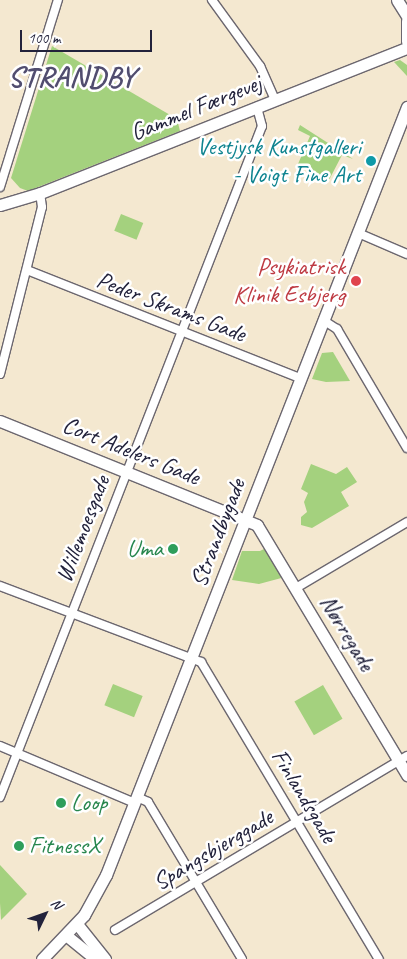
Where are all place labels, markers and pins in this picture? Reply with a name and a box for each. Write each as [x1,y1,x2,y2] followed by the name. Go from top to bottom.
[197,133,361,189] place label: Vestjysk Kunstgalleri - Voigt Fine Art
[365,155,377,167] marker: Vestjysk Kunstgalleri - Voigt Fine Art
[233,253,345,309] place label: Psykiatrisk Klinik Esbjerg
[349,274,363,288] marker: Psykiatrisk Klinik Esbjerg
[127,535,163,563] place label: Uma
[167,543,179,555] marker: Uma
[71,789,107,817] place label: Loop
[55,797,67,809] marker: Loop
[29,832,100,860] place label: FitnessX
[13,840,25,852] marker: FitnessX

